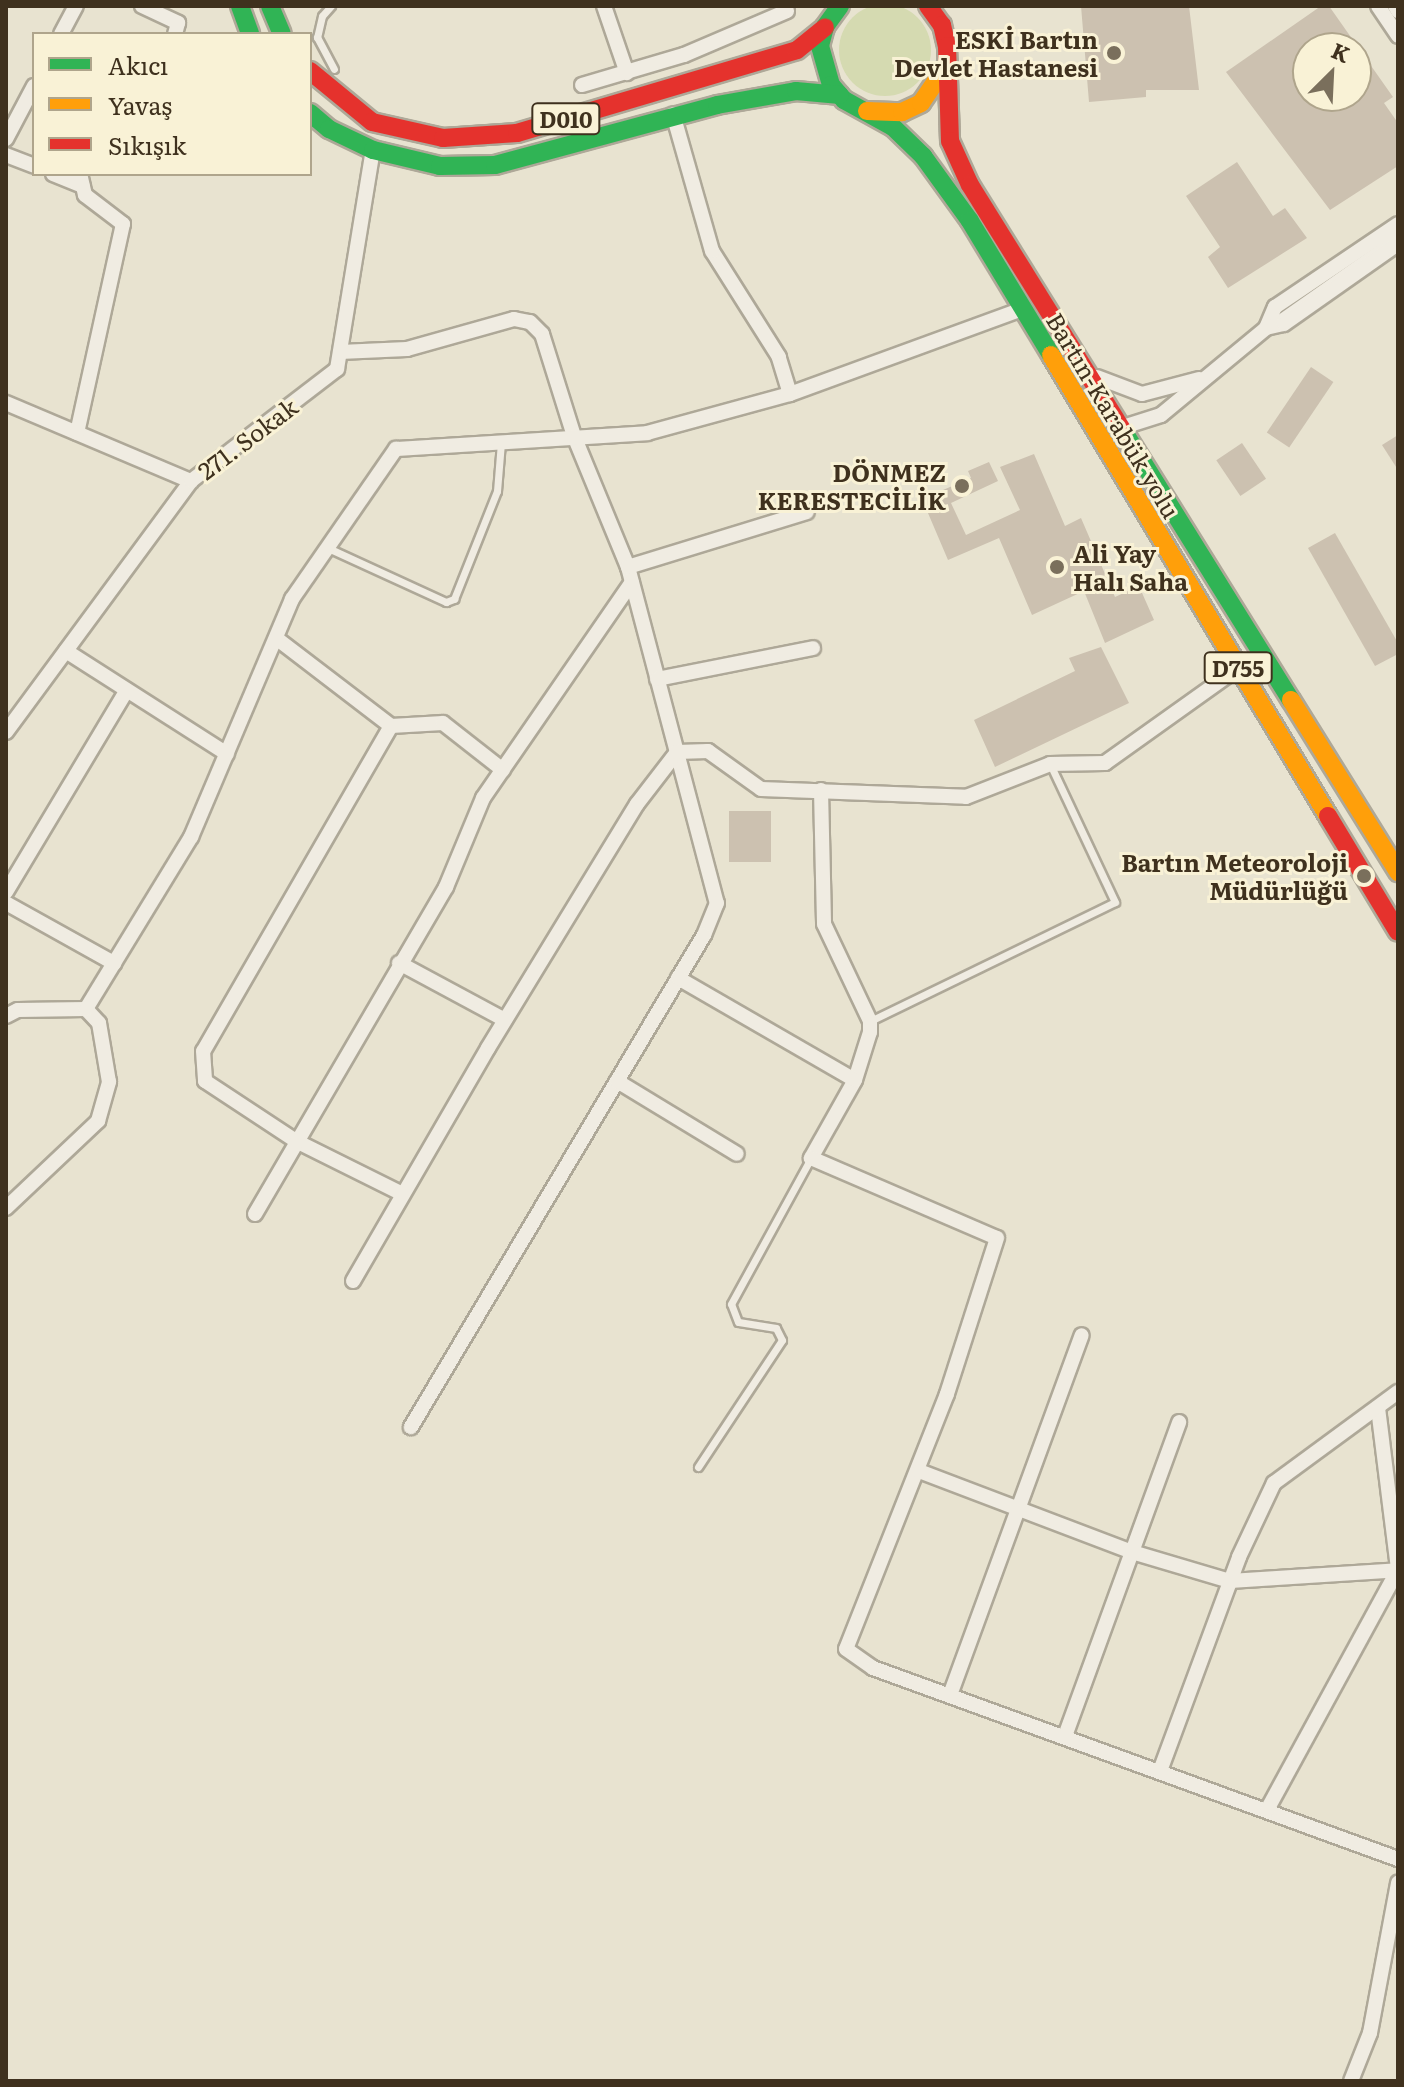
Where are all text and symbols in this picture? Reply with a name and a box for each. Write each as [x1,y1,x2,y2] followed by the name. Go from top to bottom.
[894,25,1098,81] place label: ESKİ Bartın Devlet Hastanesi
[32,32,312,176] legend
[1292,32,1372,112] north arrow
[1327,33,1356,70] text: K
[1105,44,1123,62] marker: ESKİ Bartın Devlet Hastanesi
[108,47,168,82] text: Akıcı
[108,87,172,122] text: Yavaş
[530,101,602,137] road number: D010
[108,127,186,162] text: Sıkışık
[1041,307,1187,523] street label: Bartın-Karabük yolu
[192,391,302,485] street label: 271. Sokak
[758,458,946,514] place label: DÖNMEZ KERESTECİLİK
[953,477,971,495] marker: DÖNMEZ KERESTECİLİK
[1073,539,1188,595] place label: Ali Yay Halı Saha
[1048,558,1066,576] marker: Ali Yay Halı Saha
[1202,650,1274,686] road number: D755
[1121,848,1348,904] place label: Bartın Meteoroloji Müdürlüğü
[1355,867,1373,885] marker: Bartın Meteoroloji Müdürlüğü

